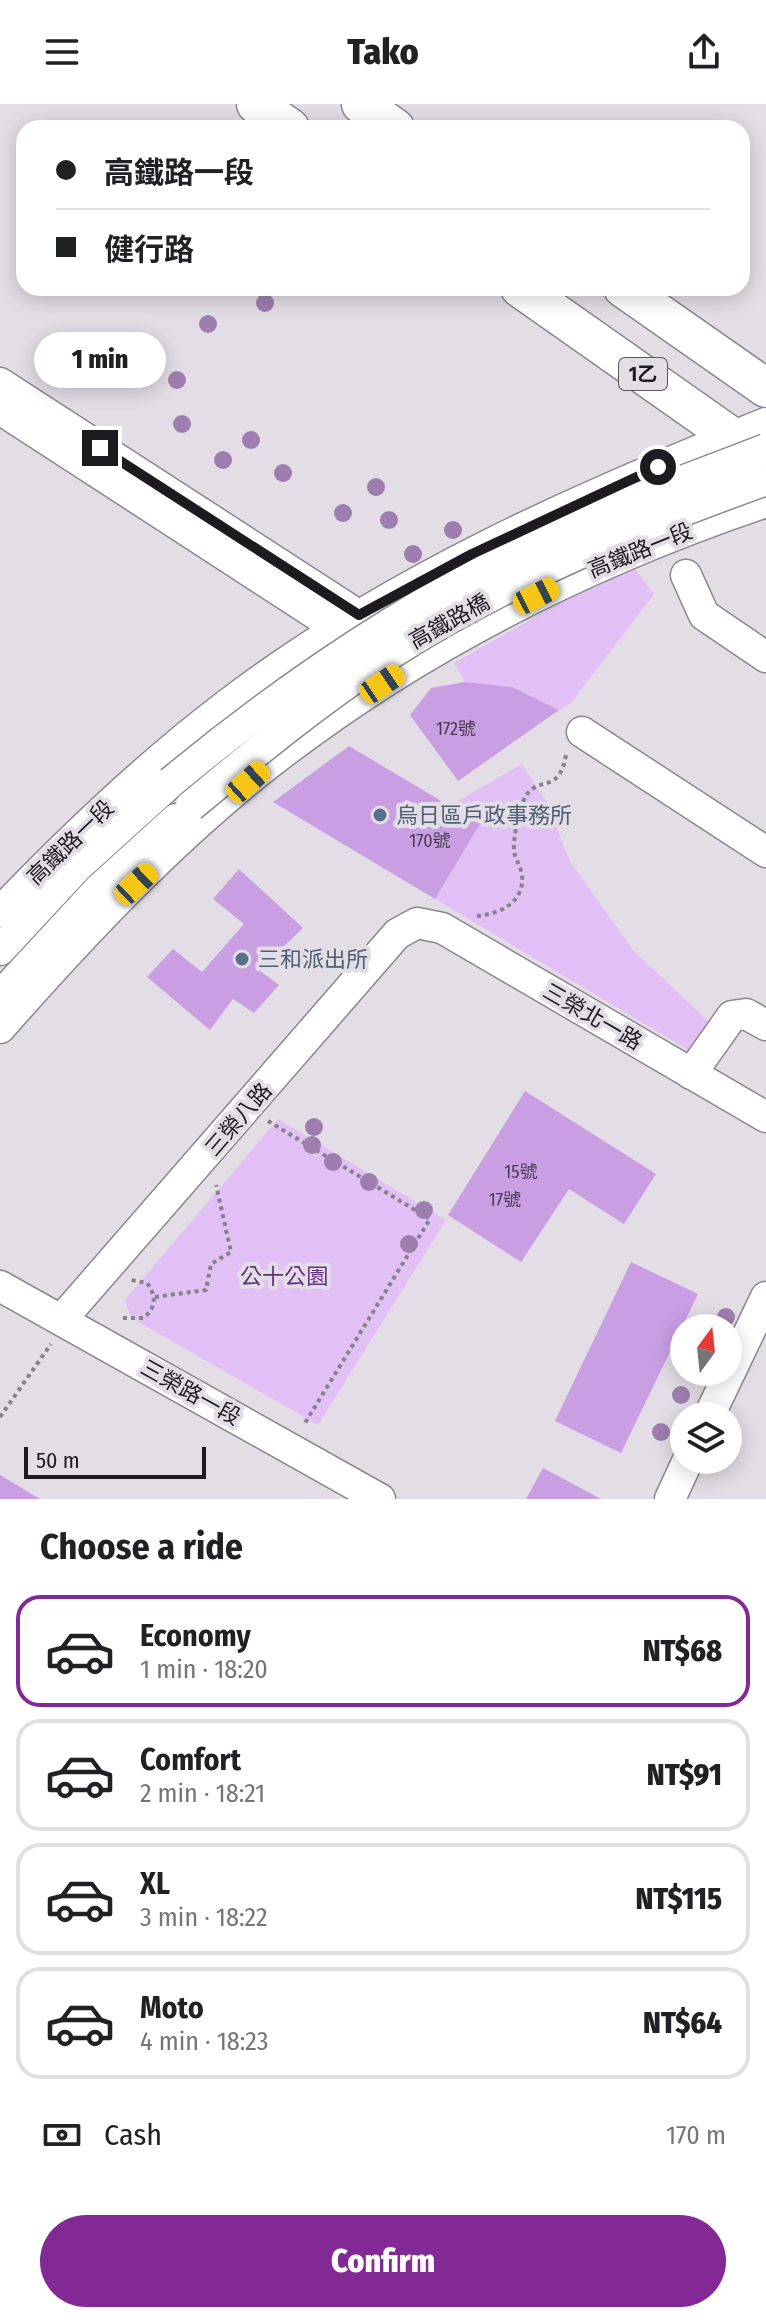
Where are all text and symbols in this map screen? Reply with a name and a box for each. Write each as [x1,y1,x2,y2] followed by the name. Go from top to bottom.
[40,30,84,74] icon: menu
[347,30,419,74] text: Tako
[682,30,726,74] icon: share
[104,155,254,191] text: 高鐵路一段
[104,232,194,268] text: 健行路
[34,332,166,388] callout: 1 min
[72,344,128,375] text: 1 min
[619,358,667,390] road number: 1乙
[82,430,118,466] route end
[640,449,676,485] route start
[584,517,696,584] street label: 高鐵路一段
[509,574,563,618] car
[404,588,494,655] street label: 高鐵路橋
[355,661,409,707] car
[436,718,476,740] house number: 172號
[222,757,274,807] car
[21,794,119,890] street label: 高鐵路一段
[396,802,572,829] place label: 烏日區戶政事務所
[371,806,389,824] marker: 烏日區戶政事務所
[409,830,451,852] house number: 170號
[110,859,162,909] car
[258,946,368,973] place label: 三和派出所
[233,950,251,968] marker: 三和派出所
[538,977,647,1056] street label: 三榮北一路
[199,1077,277,1161] street label: 三榮八路
[504,1161,538,1183] house number: 15號
[489,1189,521,1211] house number: 17號
[240,1263,328,1290] park label: 公十公園
[670,1314,742,1386] north arrow
[670,1314,742,1474] map controls
[136,1354,245,1431] street label: 三榮路一段
[670,1402,742,1474] button: layers
[24,1443,206,1479] scale bar
[36,1447,80,1474] text: 50 m
[40,1525,243,1569] text: Choose a ride
[44,1615,116,1687] icon: car
[140,1618,251,1654] text: Economy
[643,1633,722,1669] text: NT$68
[140,1654,268,1685] text: 1 min · 18:20
[44,1739,116,1811] icon: car
[140,1742,241,1778] text: Comfort
[647,1757,722,1793] text: NT$91
[140,1778,265,1809] text: 2 min · 18:21
[44,1863,116,1935] icon: car
[140,1866,170,1902] text: XL
[635,1881,722,1917] text: NT$115
[140,1902,267,1933] text: 3 min · 18:22
[44,1987,116,2059] icon: car
[140,1990,204,2026] text: Moto
[643,2005,722,2041] text: NT$64
[140,2026,268,2057] text: 4 min · 18:23
[40,2113,84,2157] icon: cash
[104,2117,162,2153] text: Cash
[666,2120,726,2151] text: 170 m
[40,2215,726,2307] button: Confirm

